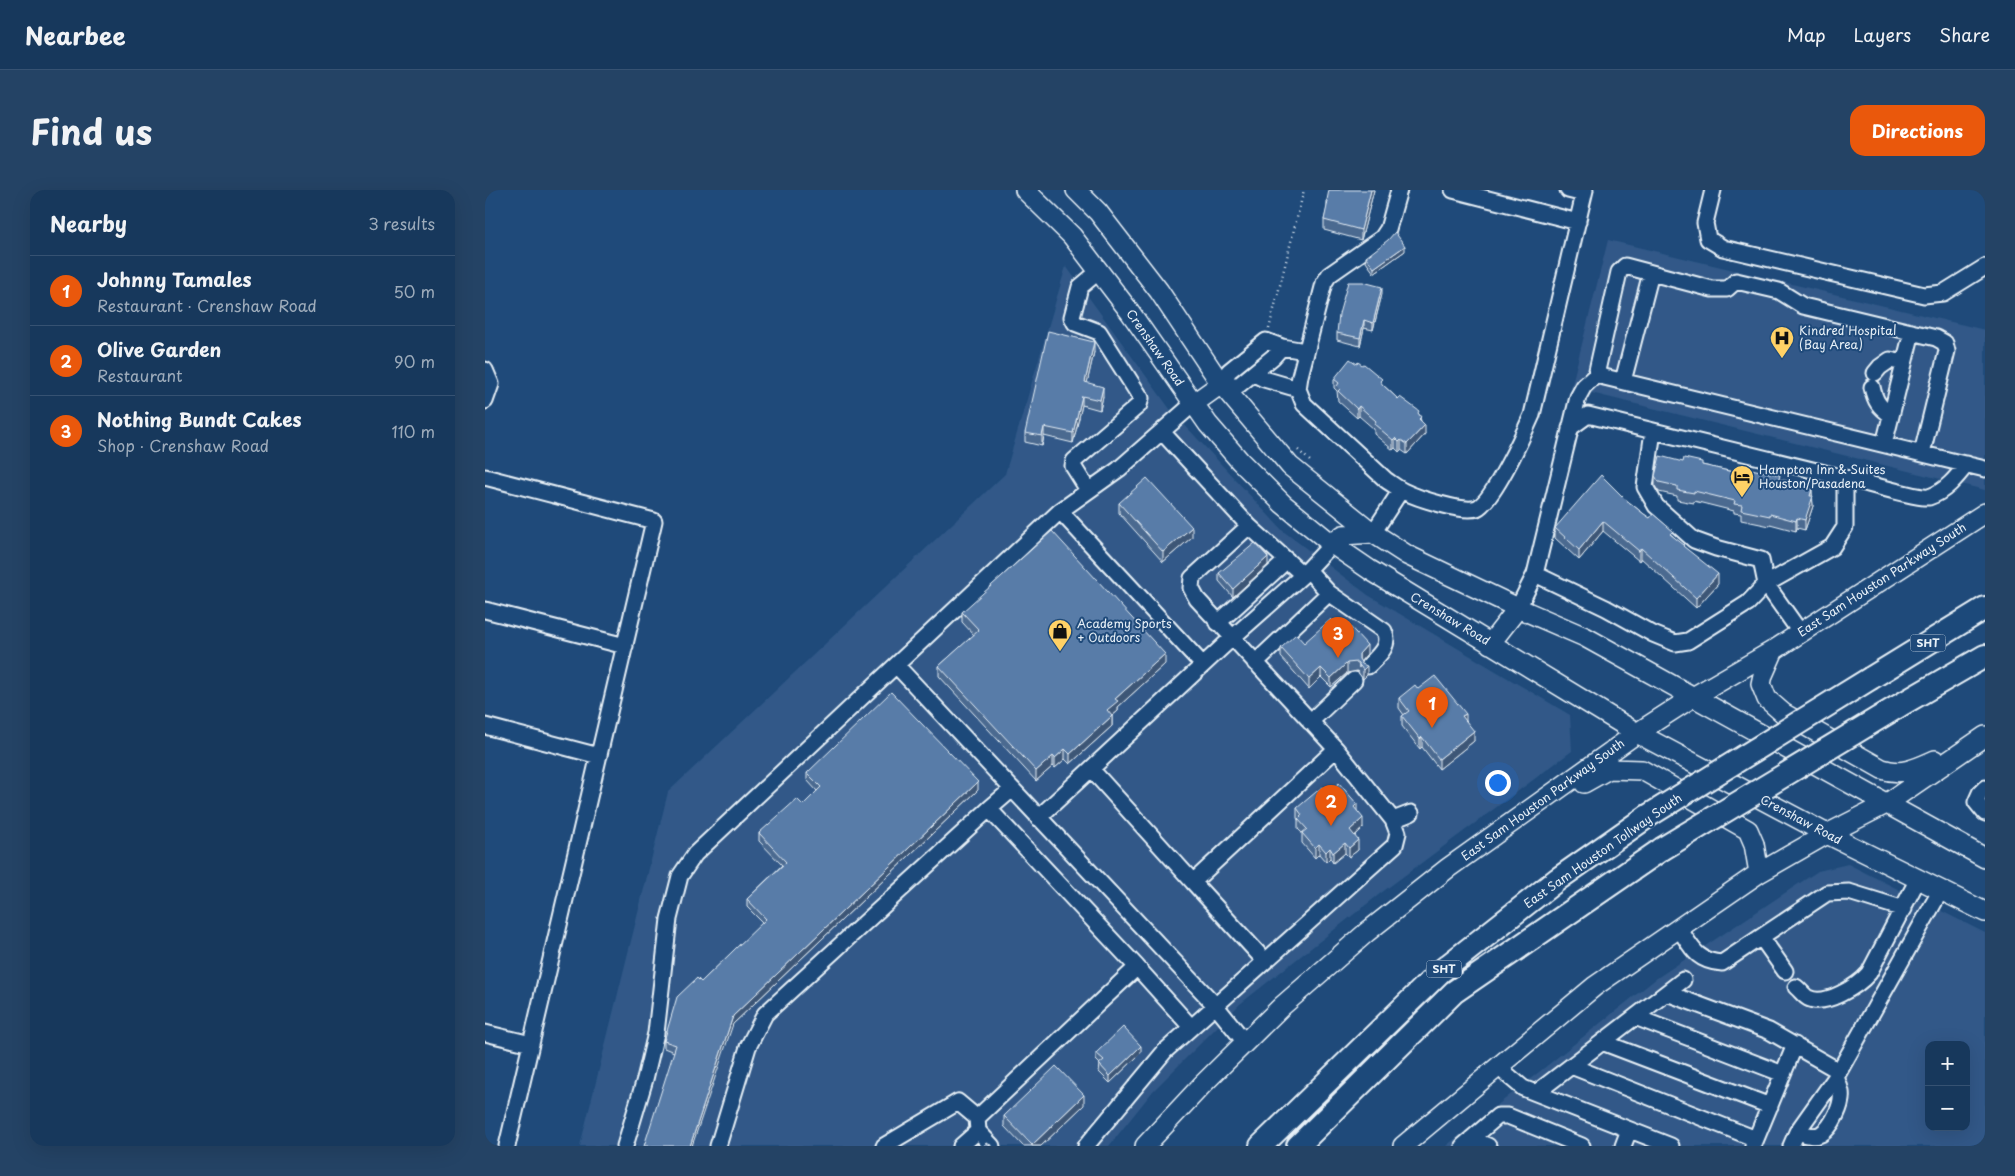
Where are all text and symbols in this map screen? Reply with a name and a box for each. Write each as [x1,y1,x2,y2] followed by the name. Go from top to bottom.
[25,17,126,53] text: Nearbee
[1787,21,1826,48] text: Map
[1854,21,1911,48] text: Layers
[1939,21,1990,48] text: Share
[30,104,152,157] text: Find us
[1850,105,1985,156] button: Directions
[50,207,127,239] text: Nearby
[368,211,435,235] text: 3 results
[97,265,252,293] text: Johnny Tamales
[62,279,70,303] text: 1
[394,279,435,303] text: 50 m
[97,293,317,317] text: Restaurant · Crenshaw Road
[1123,305,1189,390] street label: Crenshaw Road
[1799,321,1897,353] place label: Kindred Hospital (Bay Area)
[1769,325,1795,359] hospital icon: Kindred Hospital (Bay Area)
[97,335,221,363] text: Olive Garden
[60,349,72,373] text: 2
[394,349,435,373] text: 90 m
[97,363,183,387] text: Restaurant
[97,405,302,433] text: Nothing Bundt Cakes
[61,419,71,443] text: 3
[392,419,435,443] text: 110 m
[97,433,269,457] text: Shop · Crenshaw Road
[1759,460,1886,492] place label: Hampton Inn & Suites Houston/Pasadena
[1729,464,1755,498] hotel icon: Hampton Inn & Suites Houston/Pasadena
[1794,518,1969,641] street label: East Sam Houston Parkway South
[1407,587,1494,649] street label: Crenshaw Road
[1077,614,1172,646] place label: Academy Sports + Outdoors
[1322,617,1354,658] pin: 3
[1047,618,1073,652] shop icon: Academy Sports + Outdoors
[1911,634,1945,652] road number: SHT
[1416,687,1448,728] pin: 1
[1457,734,1628,865] street label: East Sam Houston Parkway South
[1485,770,1511,796] your location
[1315,785,1347,826] pin: 2
[1520,788,1685,912] street label: East Sam Houston Tollway South
[1757,790,1846,848] street label: Crenshaw Road
[1427,961,1461,978] road number: SHT
[1925,1041,1970,1131] map controls
[1925,1041,1970,1086] button: +
[1925,1086,1970,1131] button: −

